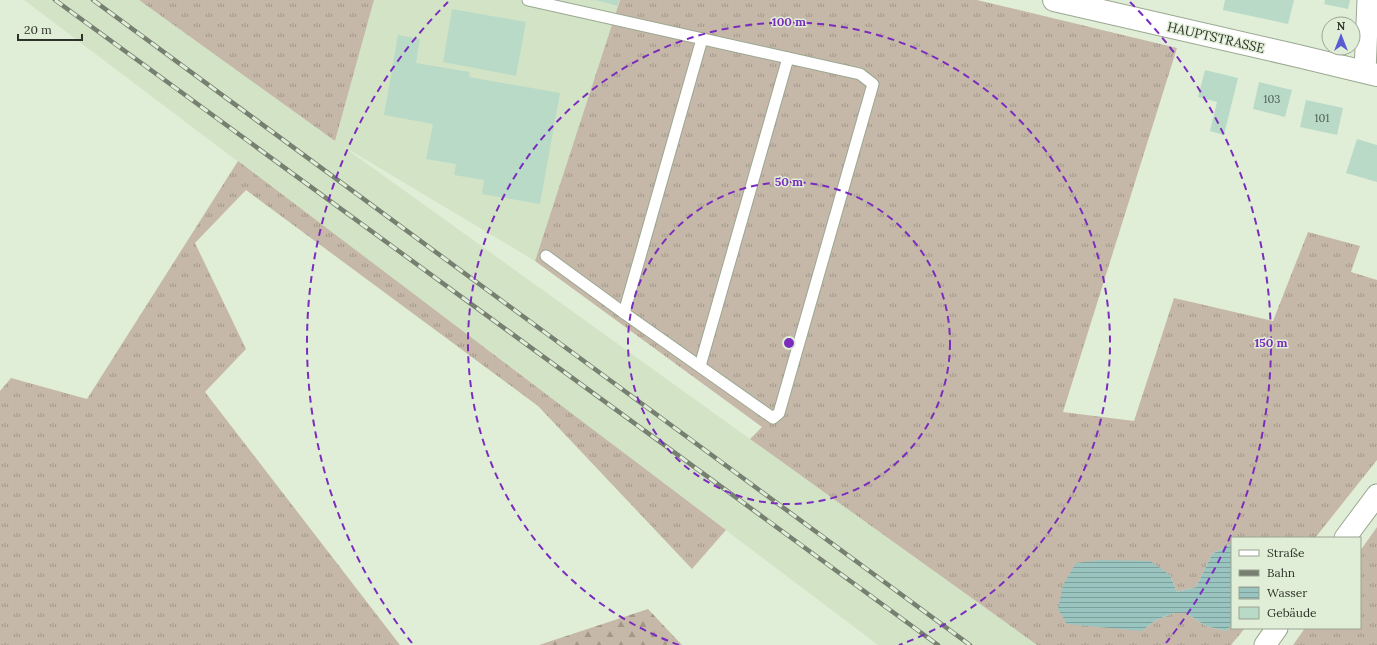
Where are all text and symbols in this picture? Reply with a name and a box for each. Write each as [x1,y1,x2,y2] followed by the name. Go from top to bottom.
[772,14,806,29] text: 100 m
[18,16,82,42] scale bar
[1321,16,1361,56] north arrow
[1166,18,1266,57] street label: HAUPTSTRASSE
[1337,19,1346,33] text: N
[24,22,52,37] text: 20 m
[1264,92,1280,106] house number: 103
[1315,111,1329,125] house number: 101
[775,174,803,189] text: 50 m
[1254,335,1288,350] text: 150 m
[782,336,796,350] centre of rings
[1231,537,1361,629] legend
[1267,545,1305,560] text: Straße
[1267,565,1295,580] text: Bahn
[1267,585,1308,600] text: Wasser
[1267,605,1317,620] text: Gebäude

